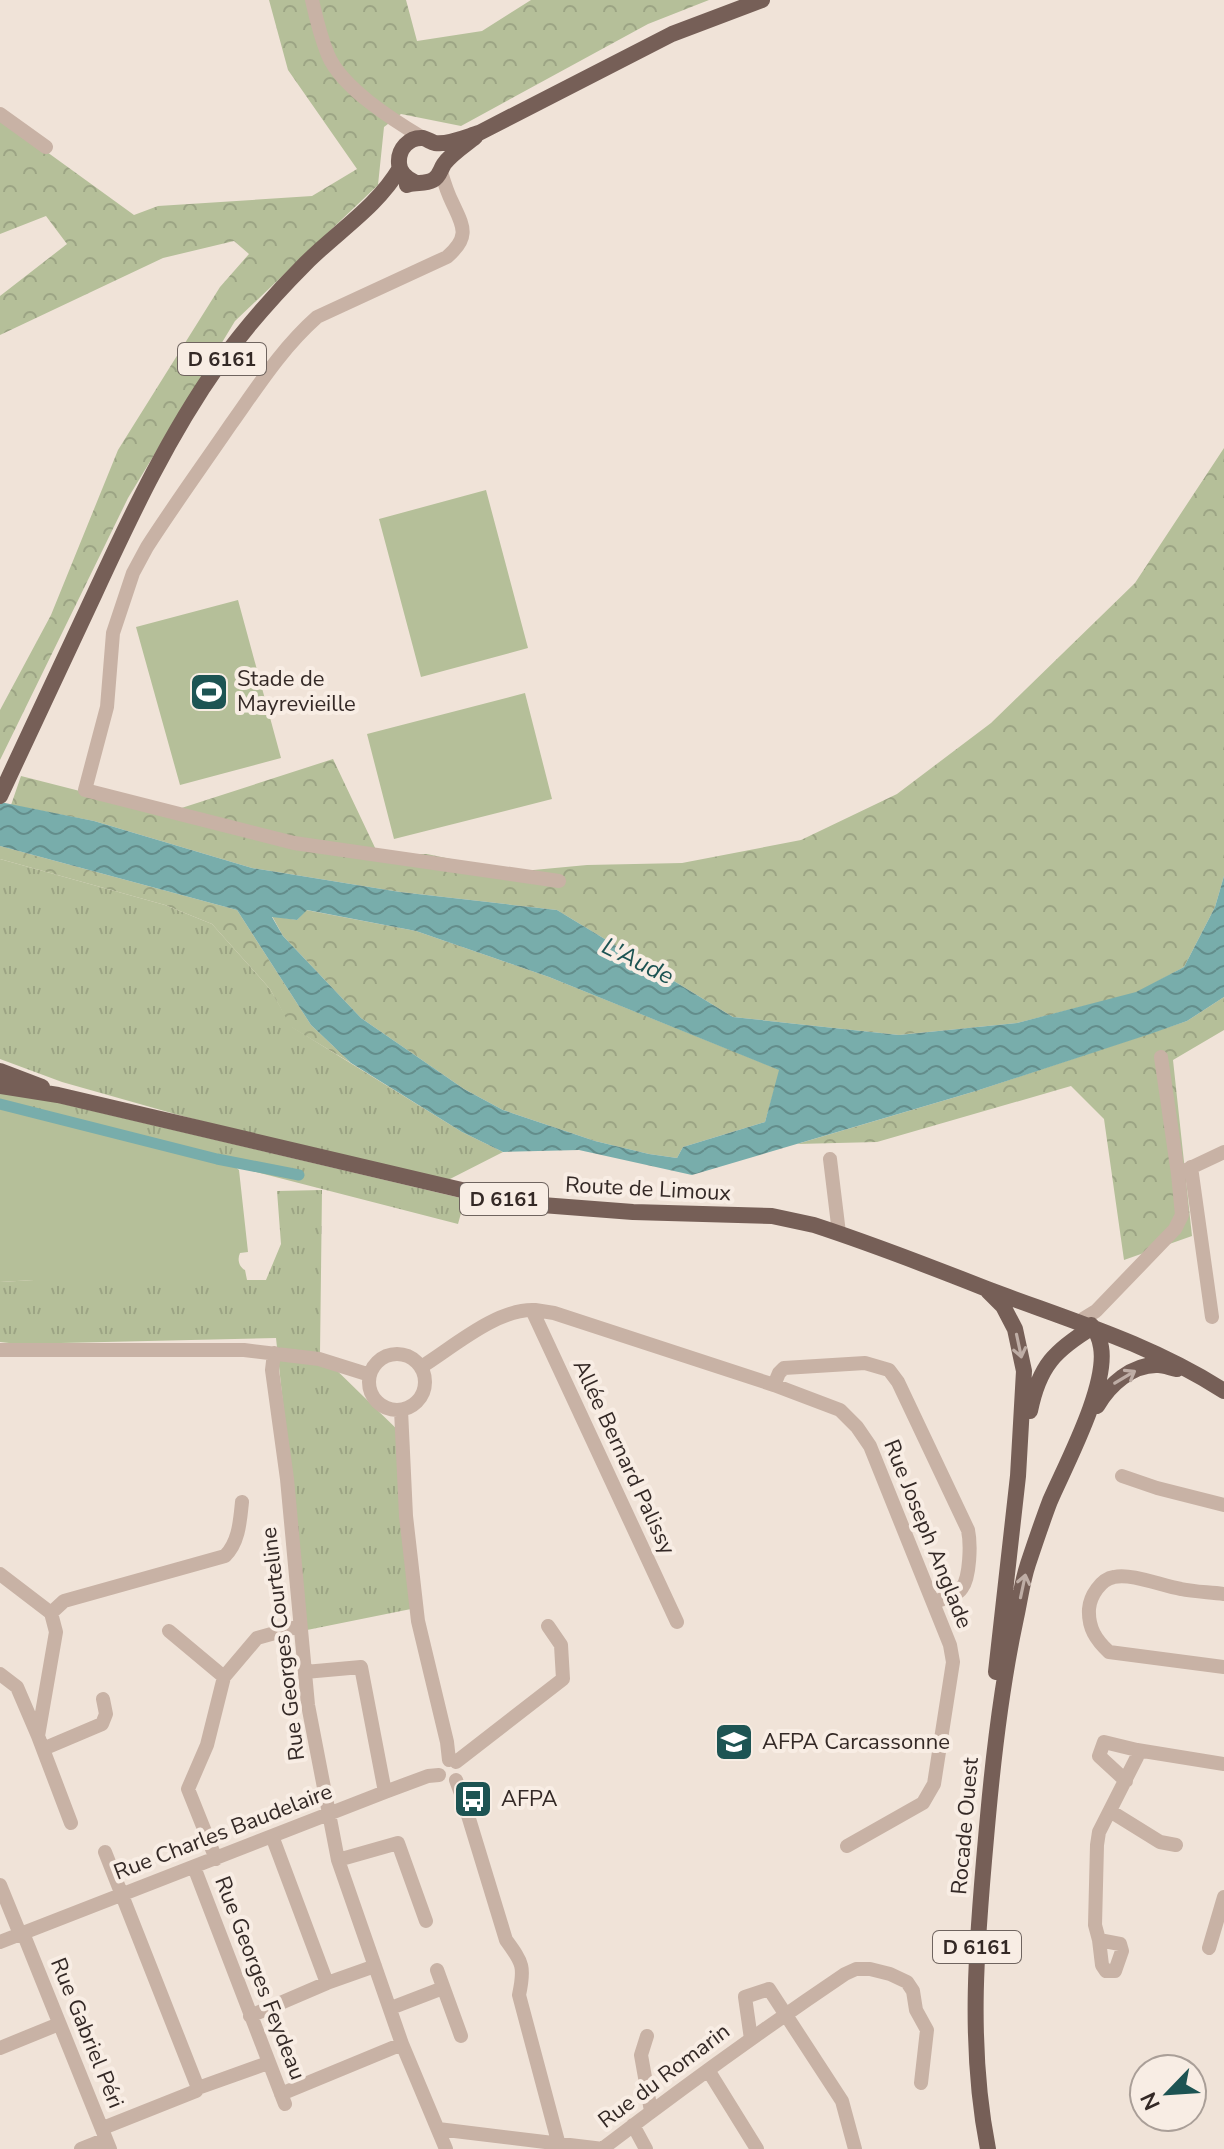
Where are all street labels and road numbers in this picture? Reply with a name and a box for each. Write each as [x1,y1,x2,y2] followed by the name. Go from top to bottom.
[178,343,266,375] road number: D 6161
[564,1170,732,1208] street label: Route de Limoux
[460,1183,548,1215] road number: D 6161
[566,1355,683,1560] street label: Allée Bernard Palissy
[876,1435,980,1633] street label: Rue Joseph Anglade
[254,1526,312,1762] street label: Rue Georges Courteline
[944,1756,986,1896] street label: Rocade Ouest
[109,1776,337,1888] street label: Rue Charles Baudelaire
[207,1872,313,2084] street label: Rue Georges Feydeau
[933,1931,1021,1963] road number: D 6161
[43,1953,131,2113] street label: Rue Gabriel Péri
[592,2017,736,2135] street label: Rue du Romarin

